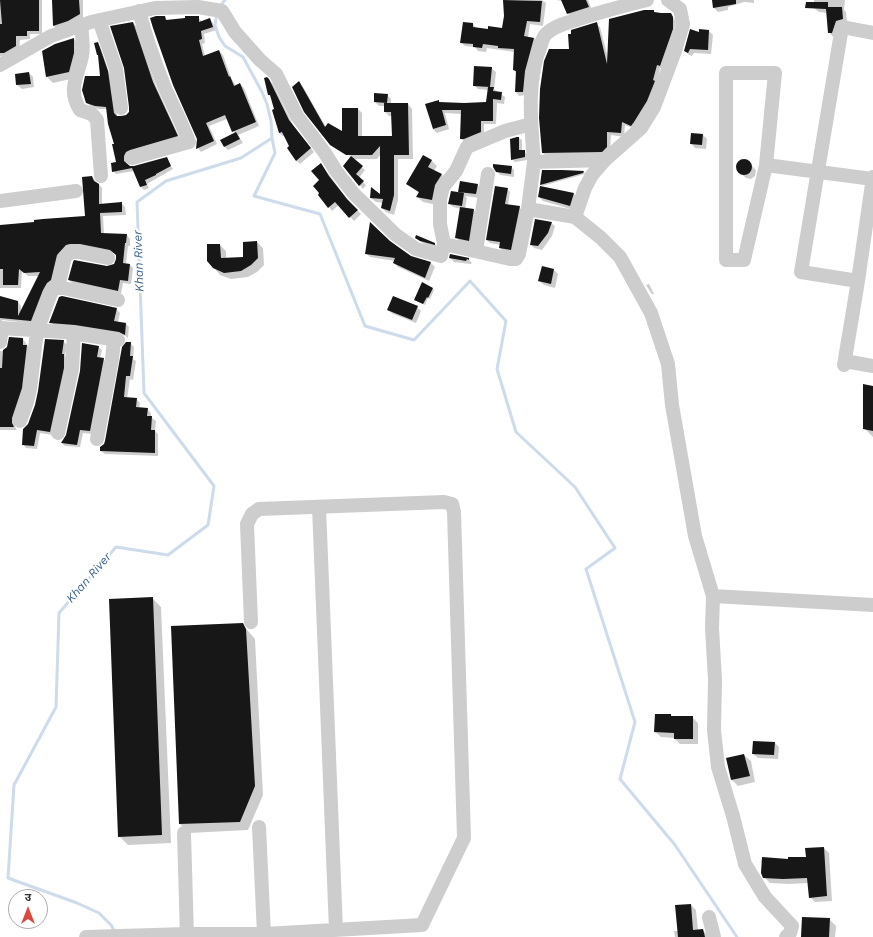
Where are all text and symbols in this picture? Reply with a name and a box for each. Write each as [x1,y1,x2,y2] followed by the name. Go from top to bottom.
[131,230,147,292] water label: Khan River
[63,550,115,606] water label: Khan River
[8,889,48,929] north arrow
[25,891,31,904] text: उ

